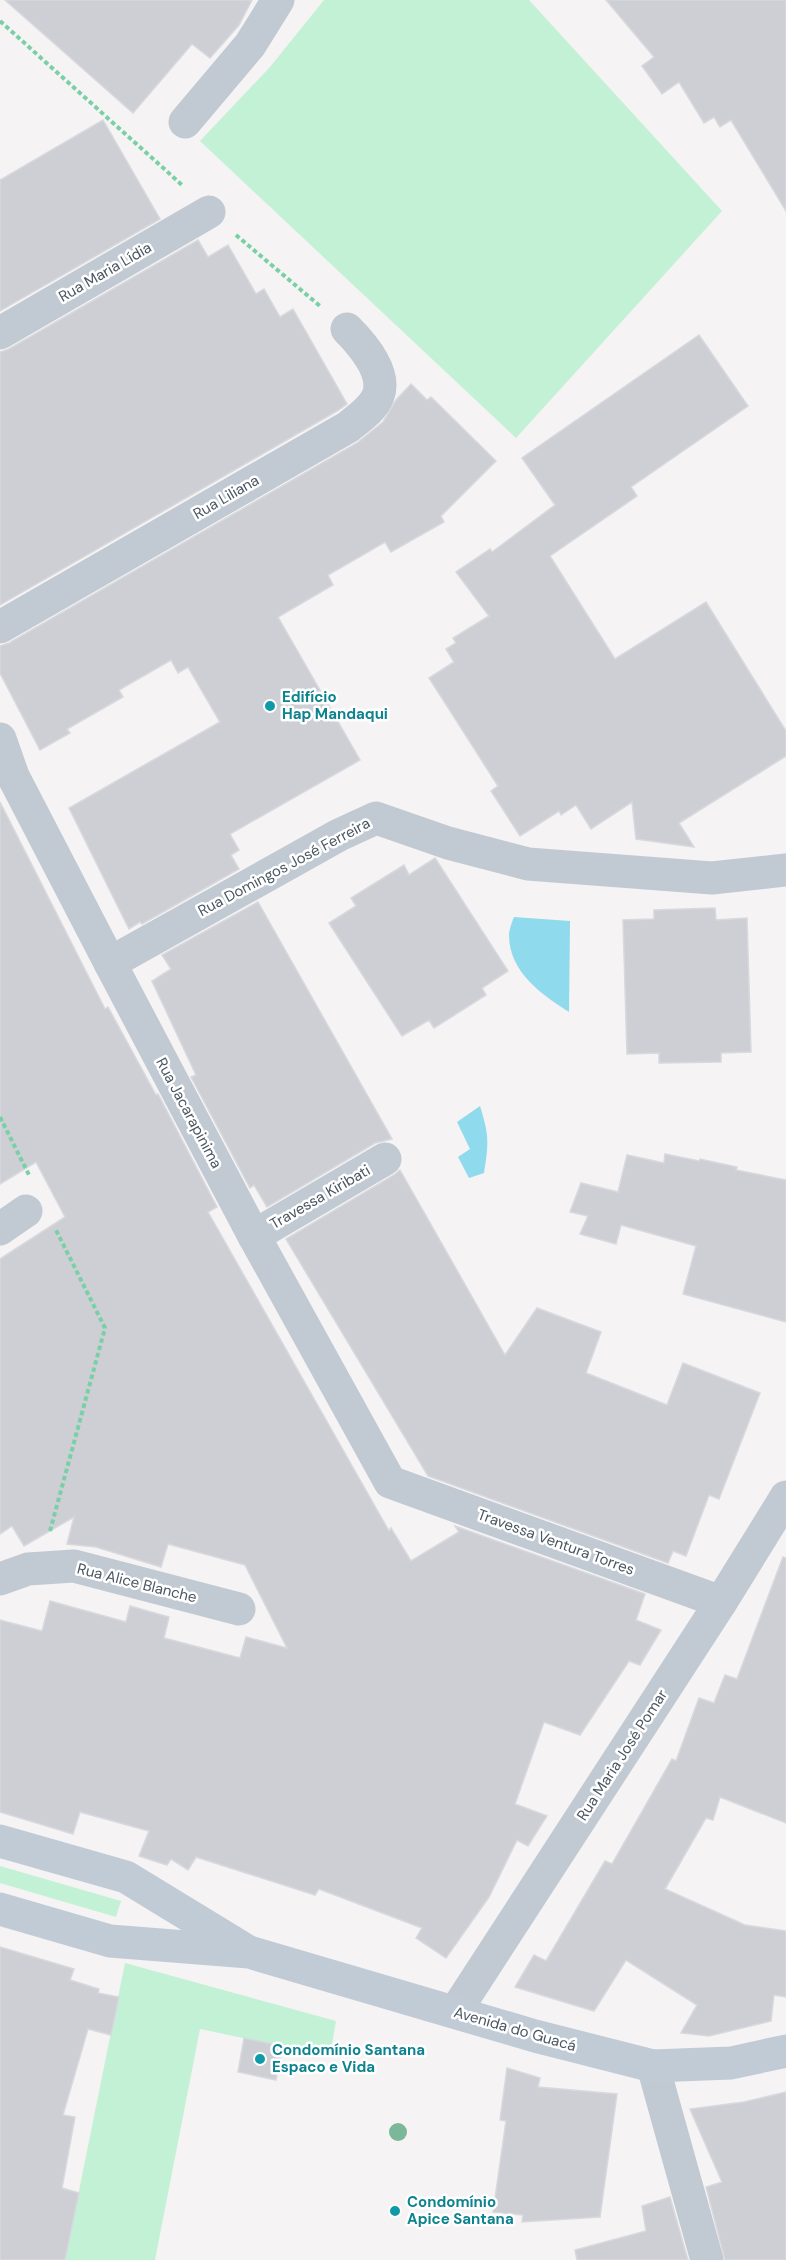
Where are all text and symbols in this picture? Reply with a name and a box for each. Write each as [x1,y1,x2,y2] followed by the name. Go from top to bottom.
[55,237,155,307] street label: Rua Maria Lídia
[189,470,263,524] street label: Rua Liliana
[282,687,388,724] place label: Edifício Hap Mandaqui
[263,699,277,713] marker: Edifício Hap Mandaqui
[194,813,374,921] street label: Rua Domingos José Ferreira
[151,1054,227,1172] street label: Rua Jacarapinima
[266,1160,374,1234] street label: Travessa Kiribati
[475,1504,637,1580] street label: Travessa Ventura Torres
[75,1558,199,1608] street label: Rua Alice Blanche
[572,1685,672,1824] street label: Rua Maria José Pomar
[452,2002,578,2056] street label: Avenida do Guacá
[272,2040,425,2077] place label: Condomínio Santana Espaco e Vida
[253,2052,267,2066] marker: Condomínio Santana Espaco e Vida
[407,2192,514,2229] place label: Condomínio Apice Santana
[388,2204,402,2218] marker: Condomínio Apice Santana

